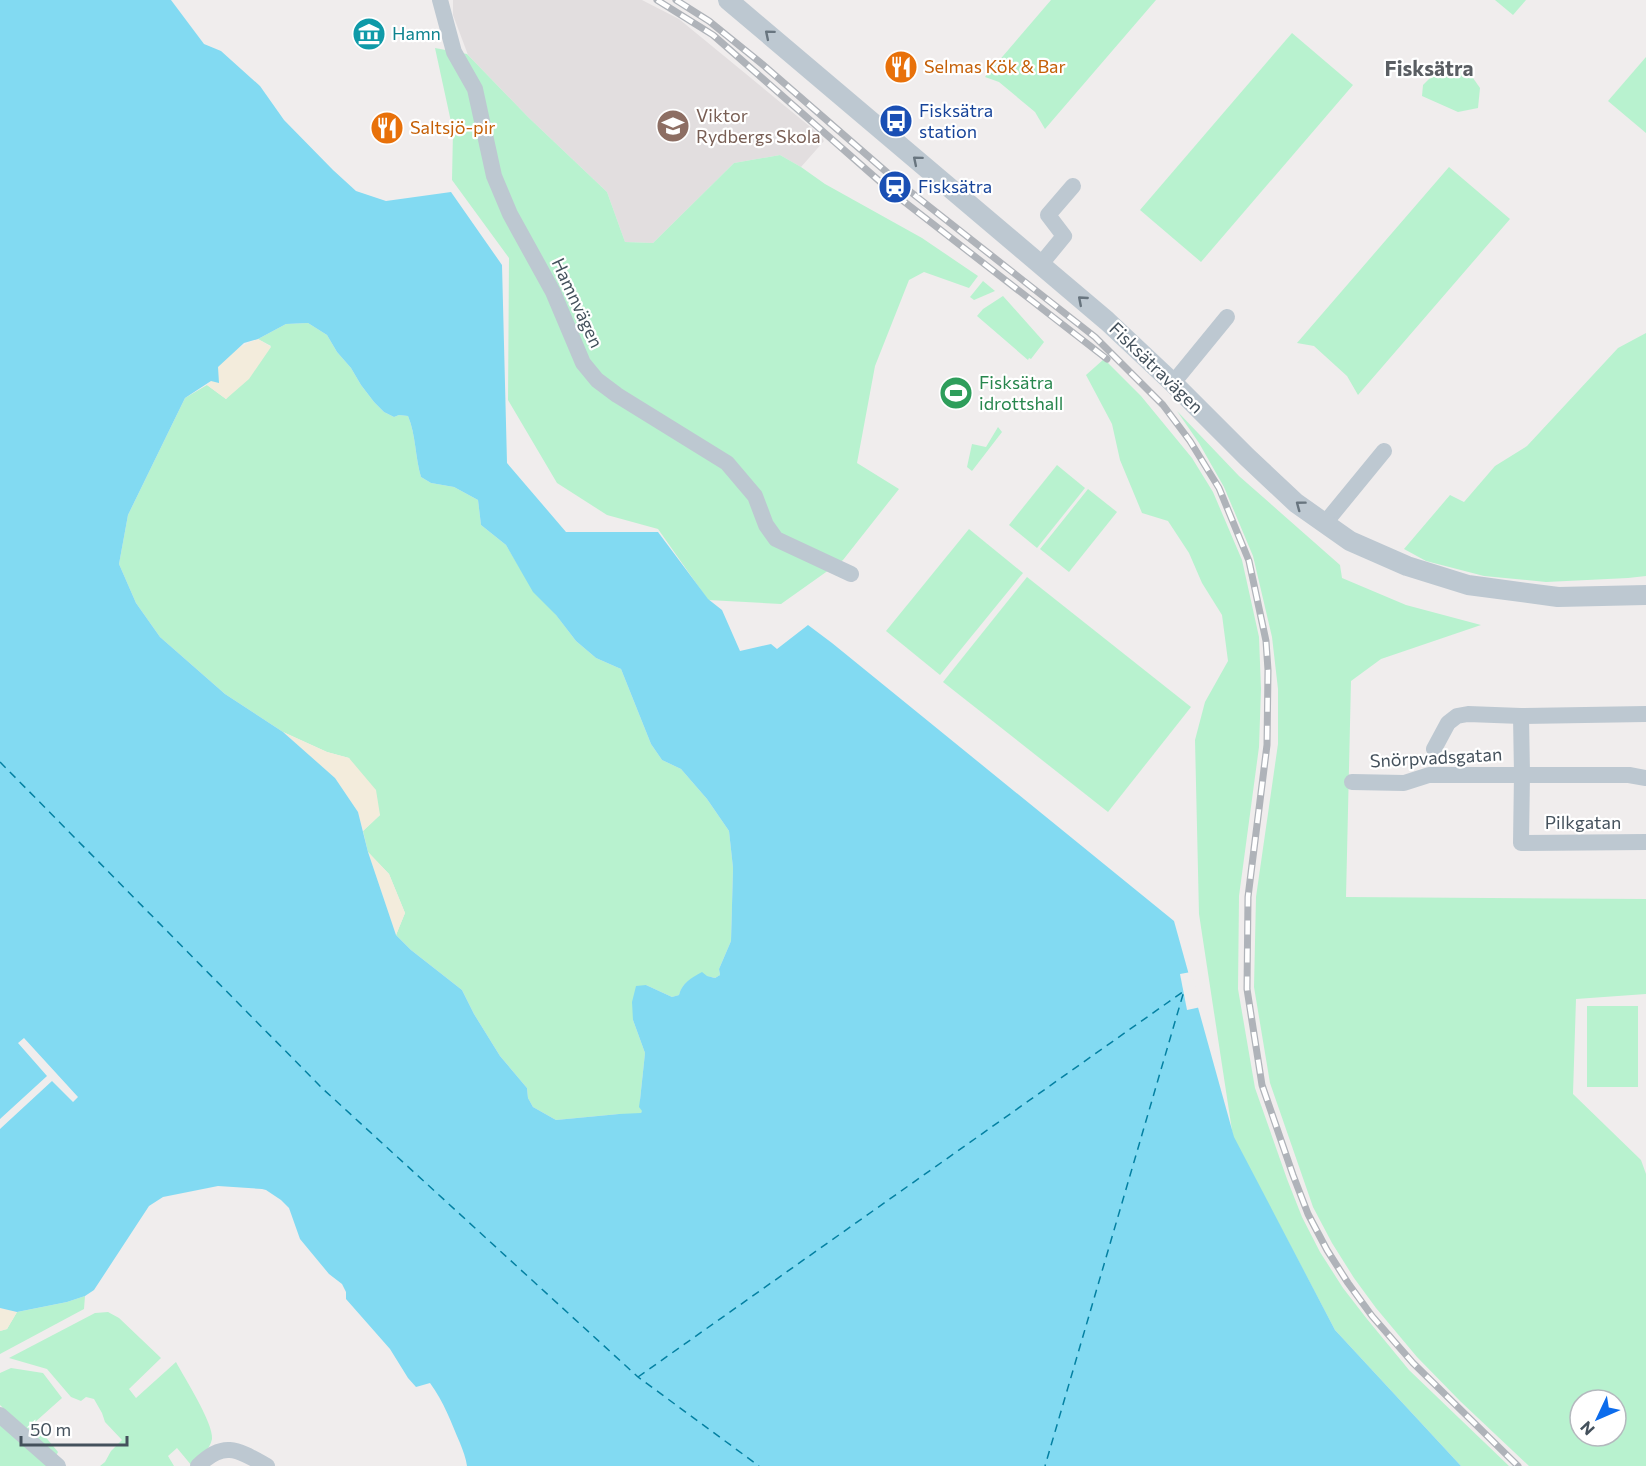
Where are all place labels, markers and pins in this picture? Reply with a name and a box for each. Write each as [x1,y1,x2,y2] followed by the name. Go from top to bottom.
[351,16,387,52] museum icon: Hamn
[392,22,441,44] place label: Hamn
[883,49,919,85] restaurant icon: Selmas Kök & Bar
[924,55,1066,77] place label: Selmas Kök & Bar
[919,99,993,142] place label: Fisksätra station
[878,103,914,139] bus stop icon: Fisksätra station
[696,104,821,147] place label: Viktor Rydbergs Skola
[655,108,691,144] school or university icon: Viktor Rydbergs Skola
[369,110,405,146] restaurant icon: Saltsjö-pir
[410,116,496,138] place label: Saltsjö-pir
[877,169,913,205] station icon: Fisksätra
[918,175,992,197] place label: Fisksätra
[979,371,1063,414] place label: Fisksätra idrottshall
[938,375,974,411] sports icon: Fisksätra idrottshall

